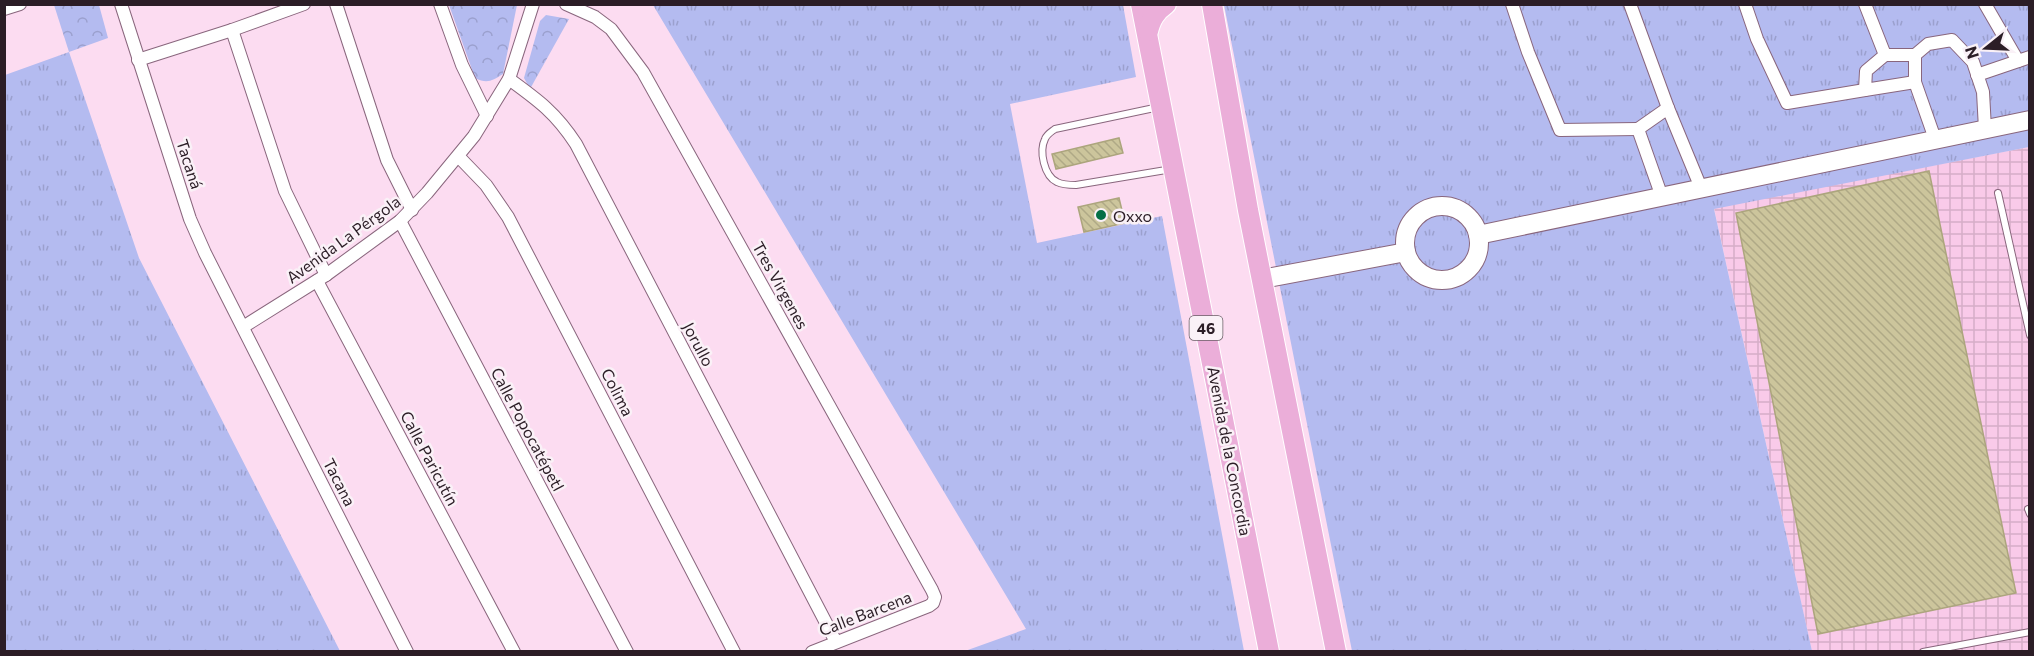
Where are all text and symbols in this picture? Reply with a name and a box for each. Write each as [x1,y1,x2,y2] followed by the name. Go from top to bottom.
[1956,18,2016,78] north arrow
[1960,44,1982,61] text: N
[173,137,207,191] street label: Tacaná
[282,191,404,287] street label: Avenida La Pérgola
[1113,206,1152,225] place label: Oxxo
[1094,208,1108,222] marker: Oxxo
[749,238,813,332] street label: Tres Virgenes
[1190,316,1222,340] road number: 46
[680,319,718,369] street label: Jorullo
[487,364,569,494] street label: Calle Popocatépetl
[598,365,638,419] street label: Colima
[1204,365,1256,537] street label: Avenida de la Concordia
[397,407,463,509] street label: Calle Paricutín
[320,455,360,509] street label: Tacana
[816,587,914,639] street label: Calle Barcena

